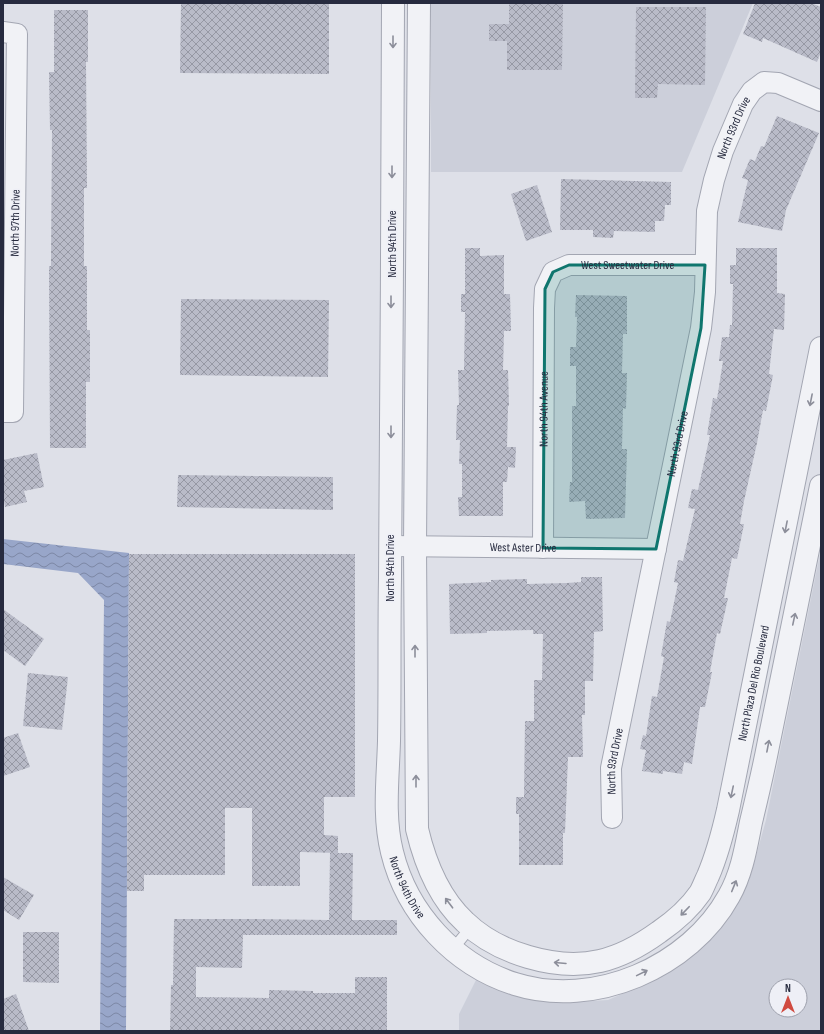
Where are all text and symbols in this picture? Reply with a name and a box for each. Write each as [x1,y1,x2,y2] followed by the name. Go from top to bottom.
[389,35,397,48] one-way arrow
[714,93,754,161] street label: North 93rd Drive
[388,165,396,178] one-way arrow
[7,189,24,257] street label: North 97th Drive
[385,210,400,278] street label: North 94th Drive
[581,258,675,273] street label: West Sweetwater Drive
[387,295,395,308] one-way arrow
[536,371,552,447] street label: North 94th Avenue
[807,393,815,406] one-way arrow
[664,409,692,478] street label: North 93rd Drive
[387,425,395,438] one-way arrow
[781,521,789,534] one-way arrow
[383,534,398,602] street label: North 94th Drive
[490,540,557,556] street label: West Aster Drive
[790,613,798,626] one-way arrow
[735,624,773,742] street label: North Plaza Del Rio Boulevard
[412,645,419,658] one-way arrow
[604,727,627,795] street label: North 93rd Drive
[764,740,772,753] one-way arrow
[412,775,420,788] one-way arrow
[727,785,735,798] one-way arrow
[385,855,428,922] street label: North 94th Drive
[730,880,738,892] one-way arrow
[445,898,454,909] one-way arrow
[680,906,690,916] one-way arrow
[554,959,567,966] one-way arrow
[635,969,647,976] one-way arrow
[768,978,808,1018] north arrow
[785,982,791,995] text: N

